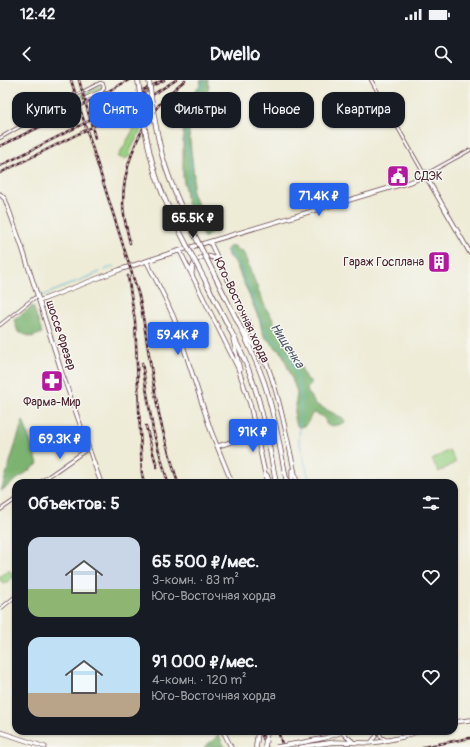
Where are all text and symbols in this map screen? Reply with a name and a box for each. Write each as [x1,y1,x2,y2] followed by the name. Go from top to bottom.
[20,5,55,24] text: 12:42
[16,43,38,65] icon: back
[210,43,260,66] text: Dwello
[432,43,454,65] icon: search
[12,92,81,128] chip: Купить
[89,92,153,128] chip: Снять
[161,92,241,128] chip: Фильтры
[249,92,314,128] chip: Новое
[322,92,405,128] chip: Квартира
[385,163,411,189] public building icon: СДЭК
[414,169,443,184] place label: СДЭК
[282,183,356,217] pin: 71.4K ₽
[299,188,339,204] text: 71.4K ₽
[156,205,230,239] pin: 65.5K ₽
[172,210,214,226] text: 65.5K ₽
[426,249,452,275] building icon: Гараж Госплана
[211,255,273,366] street label: Юго-Восточная хорда
[343,255,424,270] place label: Гараж Госплана
[42,298,79,372] street label: шоссе Фрезер
[267,320,308,372] water label: Нищенка
[141,322,215,356] pin: 59.4K ₽
[157,327,199,343] text: 59.4K ₽
[39,368,65,394] pharmacy icon: Фарма-Мир
[23,395,81,410] place label: Фарма-Мир
[225,419,281,453] pin: 91K ₽
[238,424,268,440] text: 91K ₽
[23,426,97,460] pin: 69.3K ₽
[39,431,81,447] text: 69.3K ₽
[420,492,442,514] icon: filters
[28,493,120,514] text: Объектов: 5
[152,551,259,572] text: 65 500 ₽/мес.
[60,553,108,601] icon: home
[420,566,442,588] icon: heart
[152,572,239,588] text: 3-комн. · 83 m²
[152,588,276,604] text: Юго-Восточная хорда
[152,651,258,672] text: 91 000 ₽/мес.
[60,653,108,701] icon: home
[420,666,442,688] icon: heart
[152,672,247,688] text: 4-комн. · 120 m²
[152,688,276,704] text: Юго-Восточная хорда

